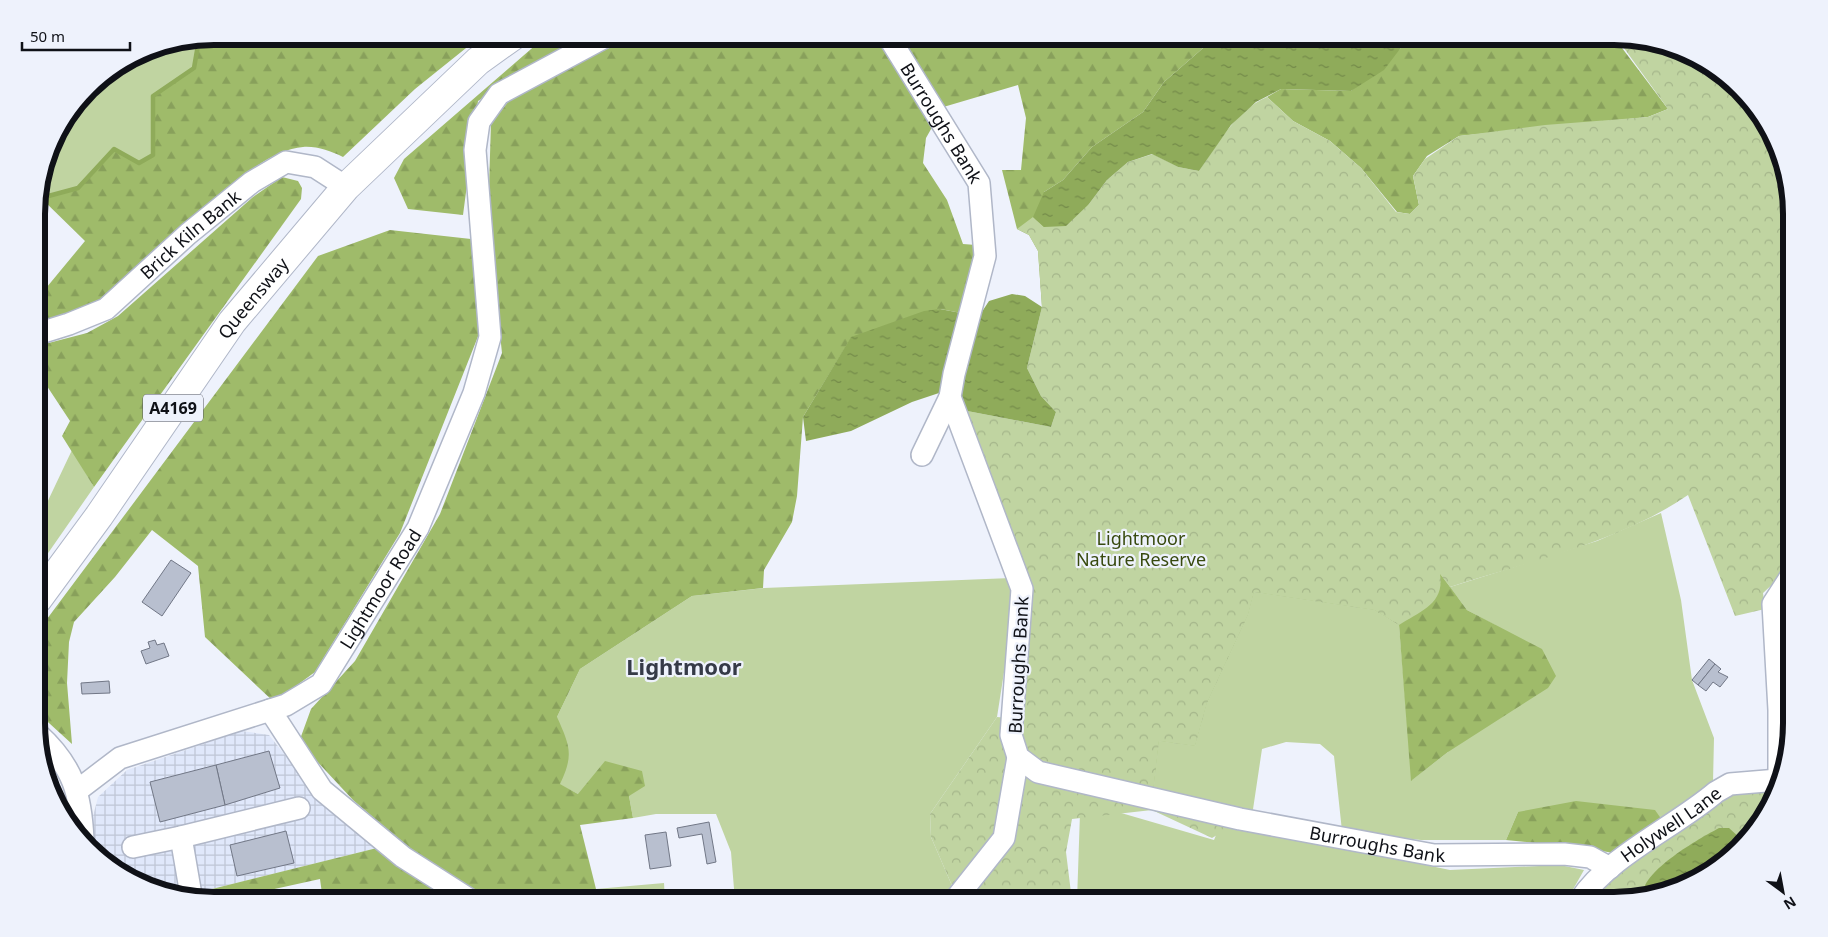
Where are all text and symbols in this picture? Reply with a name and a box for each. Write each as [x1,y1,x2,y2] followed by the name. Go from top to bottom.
[22,20,130,52] scale bar
[30,26,65,46] text: 50 m
[895,58,988,188] street label: Burroughs Bank
[135,184,246,284] street label: Brick Kiln Bank
[212,252,294,343] street label: Queensway
[143,394,203,422] road number: A4169
[334,524,427,653] street label: Lightmoor Road
[1076,526,1206,571] park label: Lightmoor Nature Reserve
[1002,595,1034,734] street label: Burroughs Bank
[626,651,742,681] district label: Lightmoor
[1615,781,1726,867] street label: Holywell Lane
[1307,820,1445,867] street label: Burroughs Bank
[1758,867,1808,917] north arrow
[1780,892,1800,915] text: N

